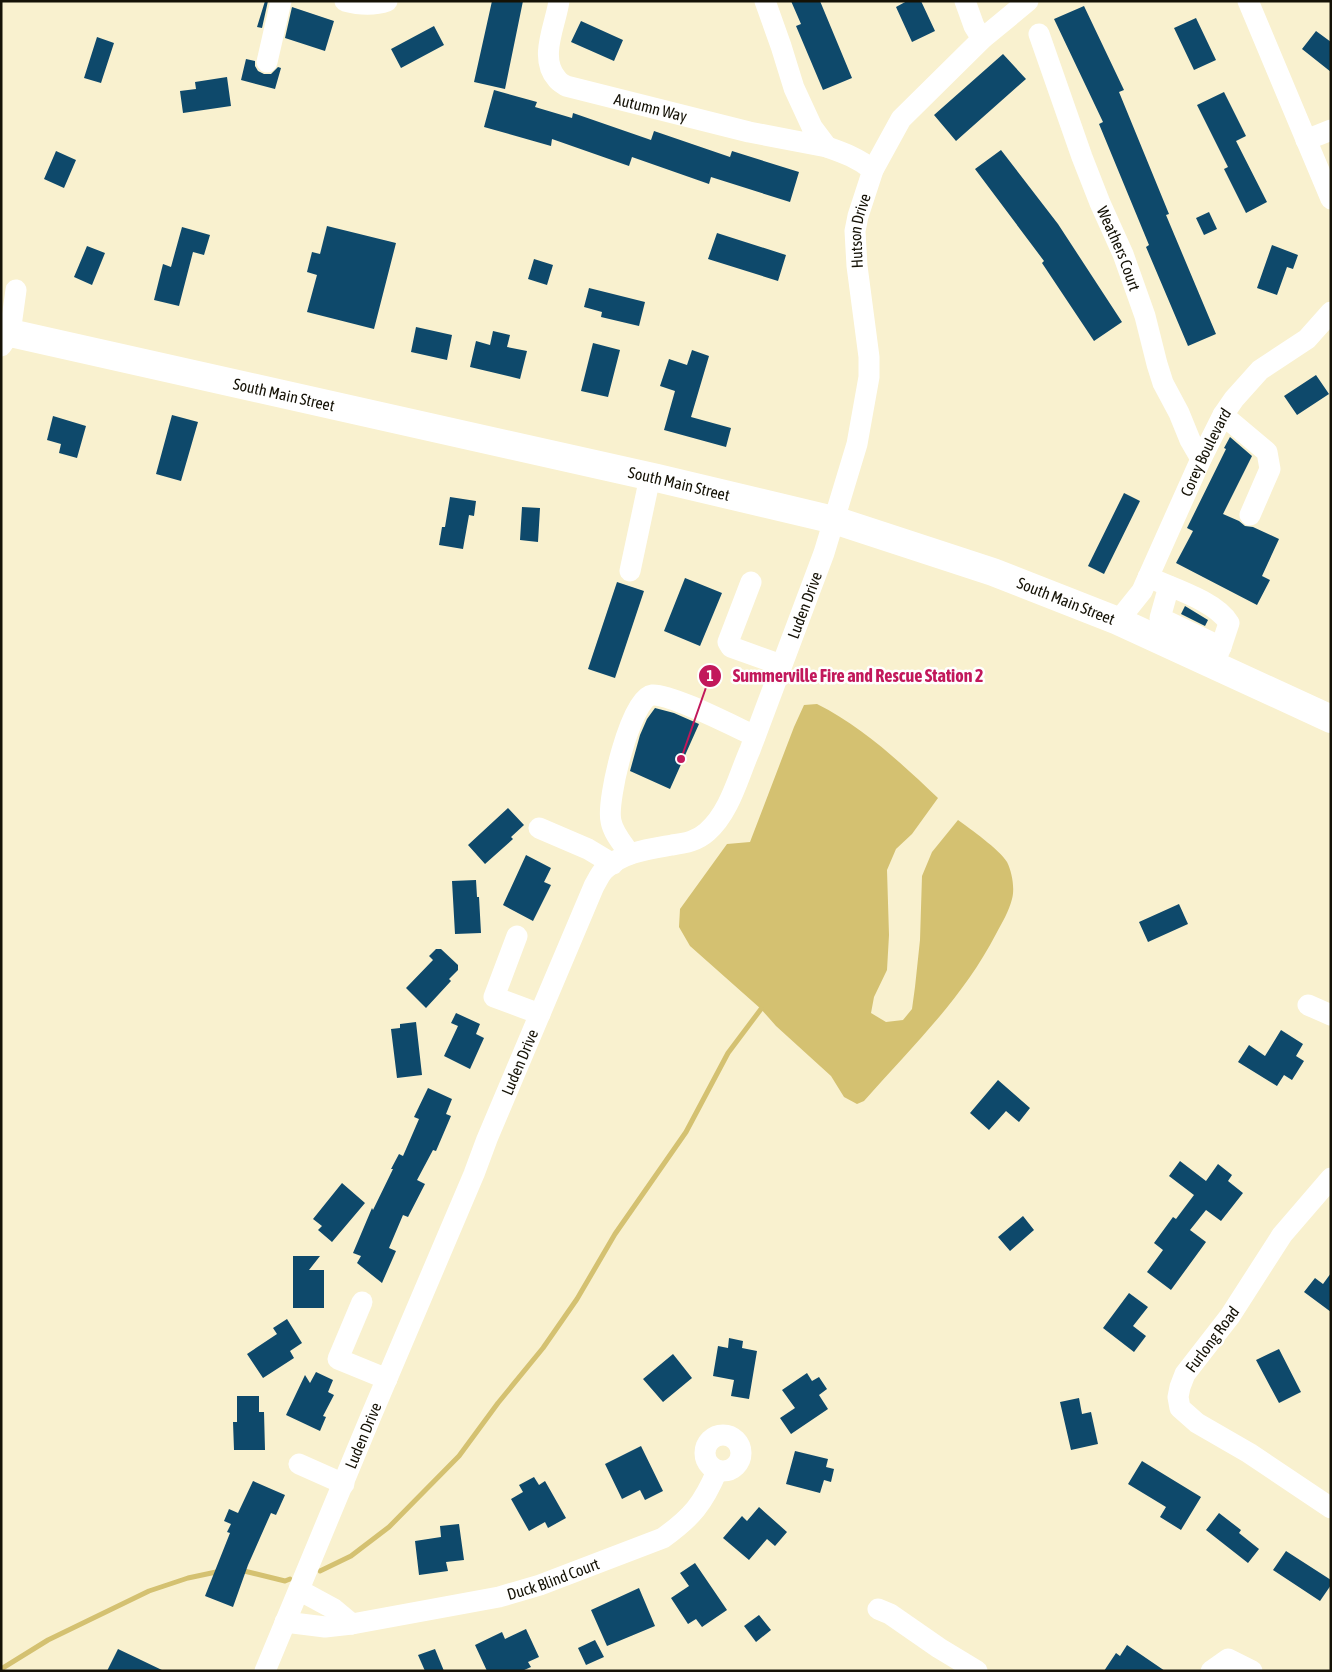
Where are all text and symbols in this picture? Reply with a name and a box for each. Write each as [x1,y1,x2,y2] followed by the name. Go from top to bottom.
[612,89,689,126] street label: Autumn Way
[846,191,874,269] street label: Hutson Drive
[1094,203,1144,293] street label: Weathers Court
[231,374,337,415] street label: South Main Street
[1177,404,1234,499] street label: Corey Boulevard
[627,463,732,504] street label: South Main Street
[784,569,825,641] street label: Luden Drive
[1015,573,1118,628] street label: South Main Street
[697,659,993,692] callout: Summerville Fire and Rescue Station 2
[733,665,983,686] text: Summerville Fire and Rescue Station 2
[706,667,714,684] text: 1
[498,1026,541,1098] street label: Luden Drive
[1181,1303,1243,1376] street label: Furlong Road
[341,1400,385,1471] street label: Luden Drive
[505,1554,602,1603] street label: Duck Blind Court

